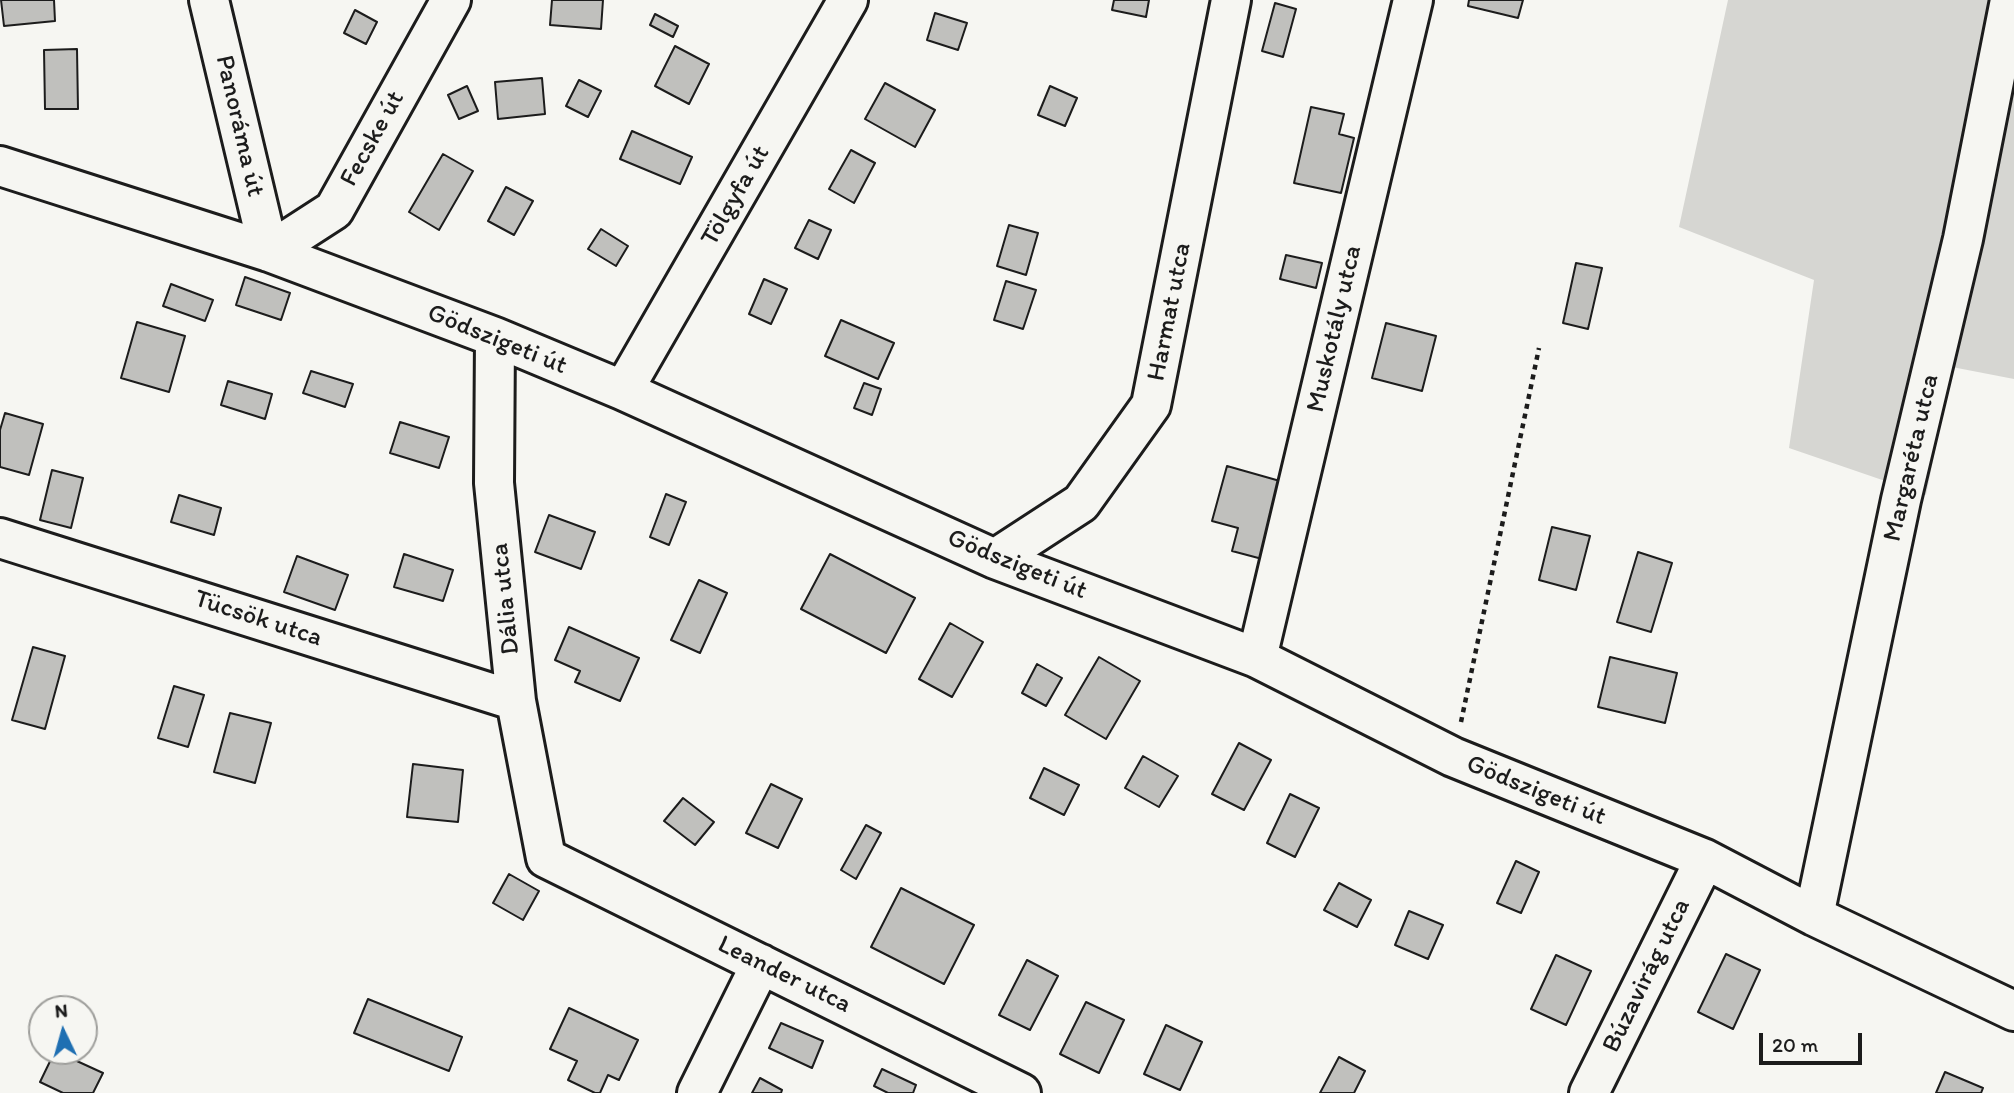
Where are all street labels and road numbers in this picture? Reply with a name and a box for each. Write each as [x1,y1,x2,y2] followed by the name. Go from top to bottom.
[208,52,270,200] street label: Panoráma út
[334,86,412,192] street label: Fecske út
[695,140,777,252] street label: Tölgyfa út
[1141,240,1199,384] street label: Harmat utca
[1301,242,1369,416] street label: Muskotály utca
[423,298,571,382] street label: Gödszigeti út
[1878,371,1946,545] street label: Margaréta utca
[943,523,1091,607] street label: Gödszigeti út
[485,542,527,656] street label: Dália utca
[190,584,326,654] street label: Tücsök utca
[1462,749,1610,833] street label: Gödszigeti út
[1596,894,1698,1058] street label: Búzavirág utca
[712,929,856,1021] street label: Leander utca

